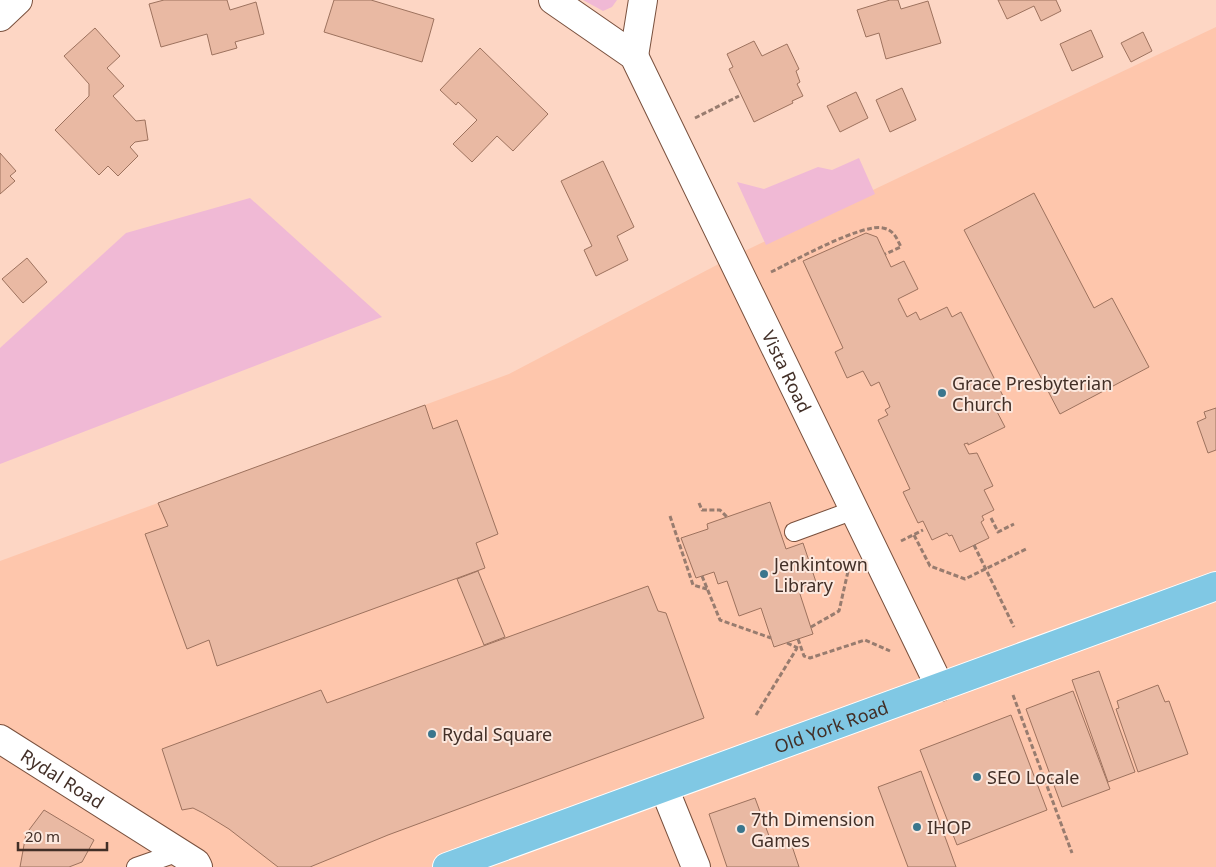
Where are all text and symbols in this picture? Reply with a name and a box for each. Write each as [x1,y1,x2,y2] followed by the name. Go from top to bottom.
[757,326,817,417] street label: Vista Road
[952,371,1112,416] place label: Grace Presbyterian Church
[936,387,948,399] marker: Grace Presbyterian Church
[772,552,868,597] place label: Jenkintown Library
[758,568,770,580] marker: Jenkintown Library
[771,695,891,758] street label: Old York Road
[442,722,552,746] place label: Rydal Square
[426,728,438,740] marker: Rydal Square
[16,743,109,814] street label: Rydal Road
[987,765,1079,789] place label: SEO Locale
[971,771,983,783] marker: SEO Locale
[751,807,875,852] place label: 7th Dimension Games
[927,815,971,839] place label: IHOP
[18,820,106,852] scale bar
[911,821,923,833] marker: IHOP
[735,823,747,835] marker: 7th Dimension Games
[25,826,60,846] text: 20 m

